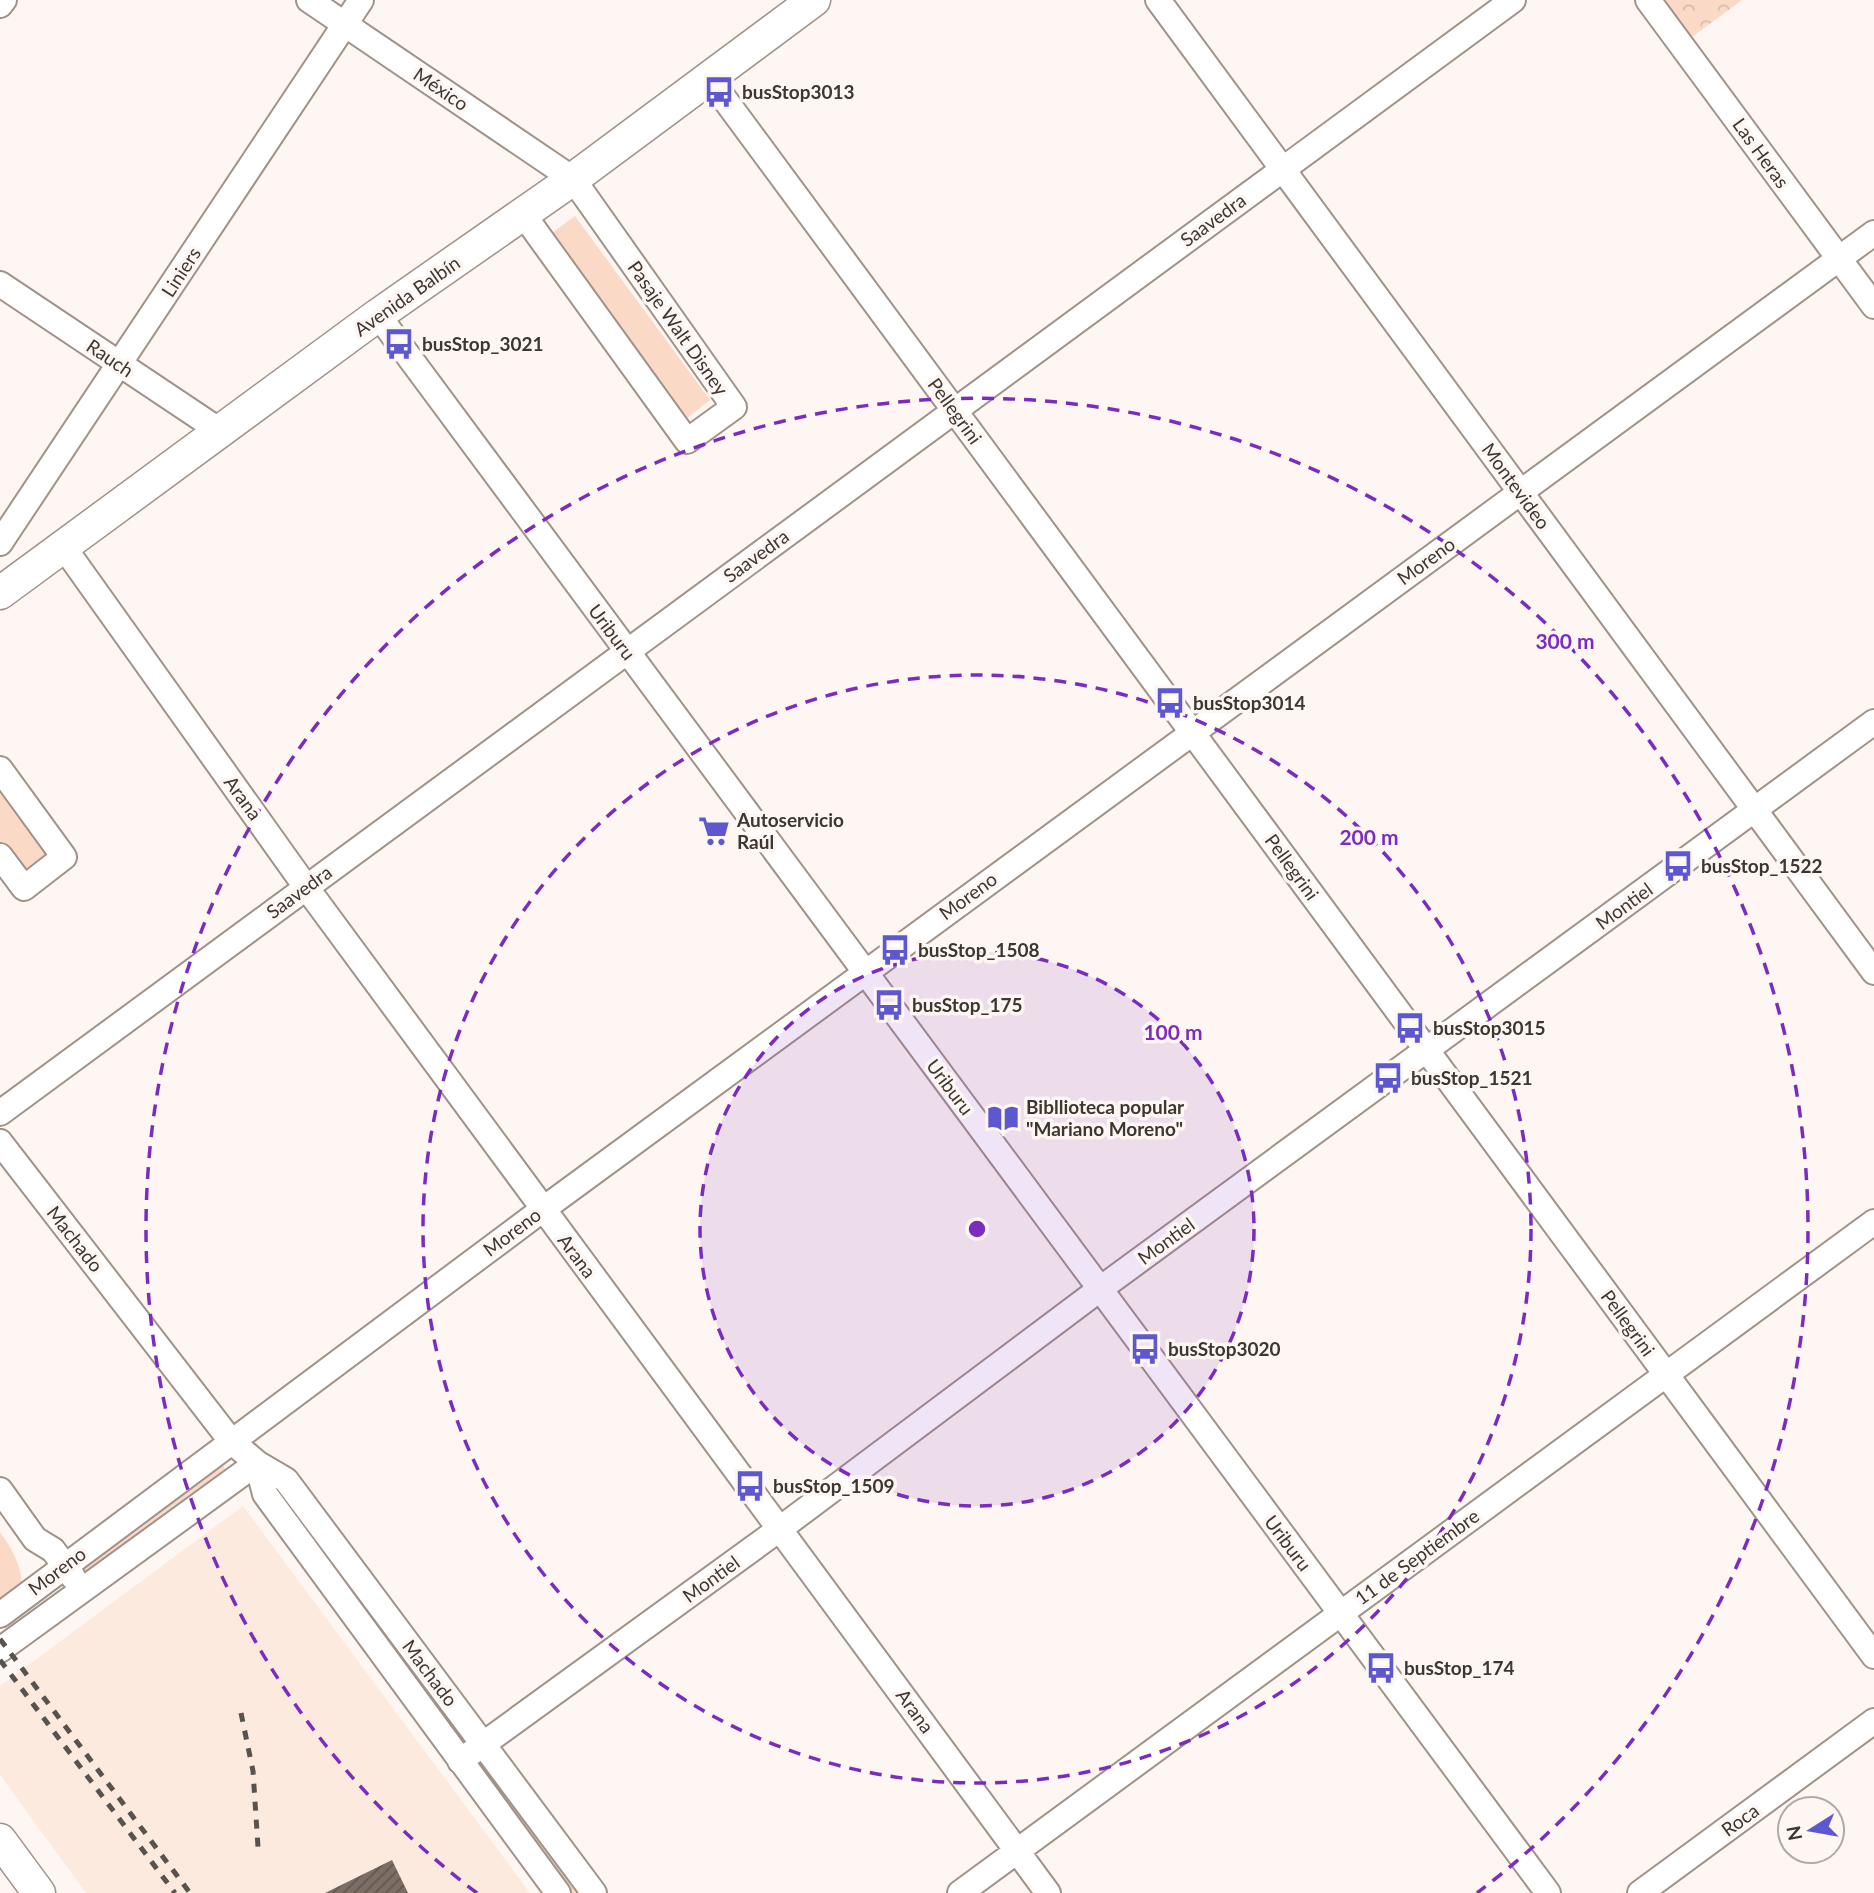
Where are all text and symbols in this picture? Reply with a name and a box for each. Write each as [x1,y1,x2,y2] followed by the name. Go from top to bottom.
[410,62,473,115] street label: México
[702,75,736,109] bus stop icon: busStop3013
[742,80,855,103] place label: busStop3013
[1728,113,1795,192] street label: Las Heras
[1175,188,1250,251] street label: Saavedra
[156,243,205,301] street label: Liniers
[349,251,464,340] street label: Avenida Balbín
[623,256,734,400] street label: Pasaje Walt Disney
[382,327,416,361] bus stop icon: busStop_3021
[422,332,543,355] place label: busStop_3021
[83,334,138,382] street label: Rauch
[924,373,987,448] street label: Pellegrini
[1477,438,1555,533] street label: Montevideo
[718,524,793,587] street label: Saavedra
[1392,532,1459,589] street label: Moreno
[584,599,641,664] street label: Uriburu
[1535,628,1595,653] text: 300 m
[1153,686,1187,720] bus stop icon: busStop3014
[1193,691,1306,714] place label: busStop3014
[220,771,267,824] street label: Arana
[736,808,844,853] place label: Autoservicio Raúl
[697,814,731,848] supermarket icon: Autoservicio Raúl
[1339,824,1399,849] text: 200 m
[1261,829,1324,904] street label: Pellegrini
[1661,849,1695,883] bus stop icon: busStop_1522
[1701,854,1822,877] place label: busStop_1522
[261,860,336,923] street label: Saavedra
[934,867,1001,924] street label: Moreno
[1591,877,1657,934] street label: Montiel
[878,933,912,967] bus stop icon: busStop_1508
[918,938,1039,961] place label: busStop_1508
[872,988,906,1022] bus stop icon: busStop_175
[912,993,1022,1016] place label: busStop_175
[1393,1011,1427,1045] bus stop icon: busStop3015
[1433,1016,1546,1039] place label: busStop3015
[1143,1019,1203,1044] text: 100 m
[922,1054,979,1119] street label: Uriburu
[1371,1061,1405,1095] bus stop icon: busStop_1521
[1411,1066,1532,1089] place label: busStop_1521
[1026,1095,1185,1140] place label: Bibllioteca popular "Mariano Moreno"
[986,1101,1020,1135] library icon: Bibllioteca popular "Mariano Moreno"
[43,1201,108,1276] street label: Machado
[478,1203,545,1261] street label: Moreno
[1133,1212,1199,1269] street label: Montiel
[965,1217,989,1241] centre of rings
[553,1229,601,1282] street label: Arana
[1597,1285,1660,1360] street label: Pellegrini
[1128,1332,1162,1366] bus stop icon: busStop3020
[1168,1337,1281,1360] place label: busStop3020
[733,1469,767,1503] bus stop icon: busStop_1509
[773,1474,894,1497] place label: busStop_1509
[1350,1504,1483,1609] street label: 11 de Septiembre
[1260,1510,1317,1575] street label: Uriburu
[23,1542,90,1600] street label: Moreno
[678,1550,744,1607] street label: Montiel
[398,1635,463,1711] street label: Machado
[1364,1651,1398,1685] bus stop icon: busStop_174
[1404,1656,1514,1679] place label: busStop_174
[892,1684,939,1737] street label: Arana
[1776,1795,1846,1865] north arrow
[1717,1798,1763,1841] street label: Roca
[1781,1824,1807,1843] text: N

